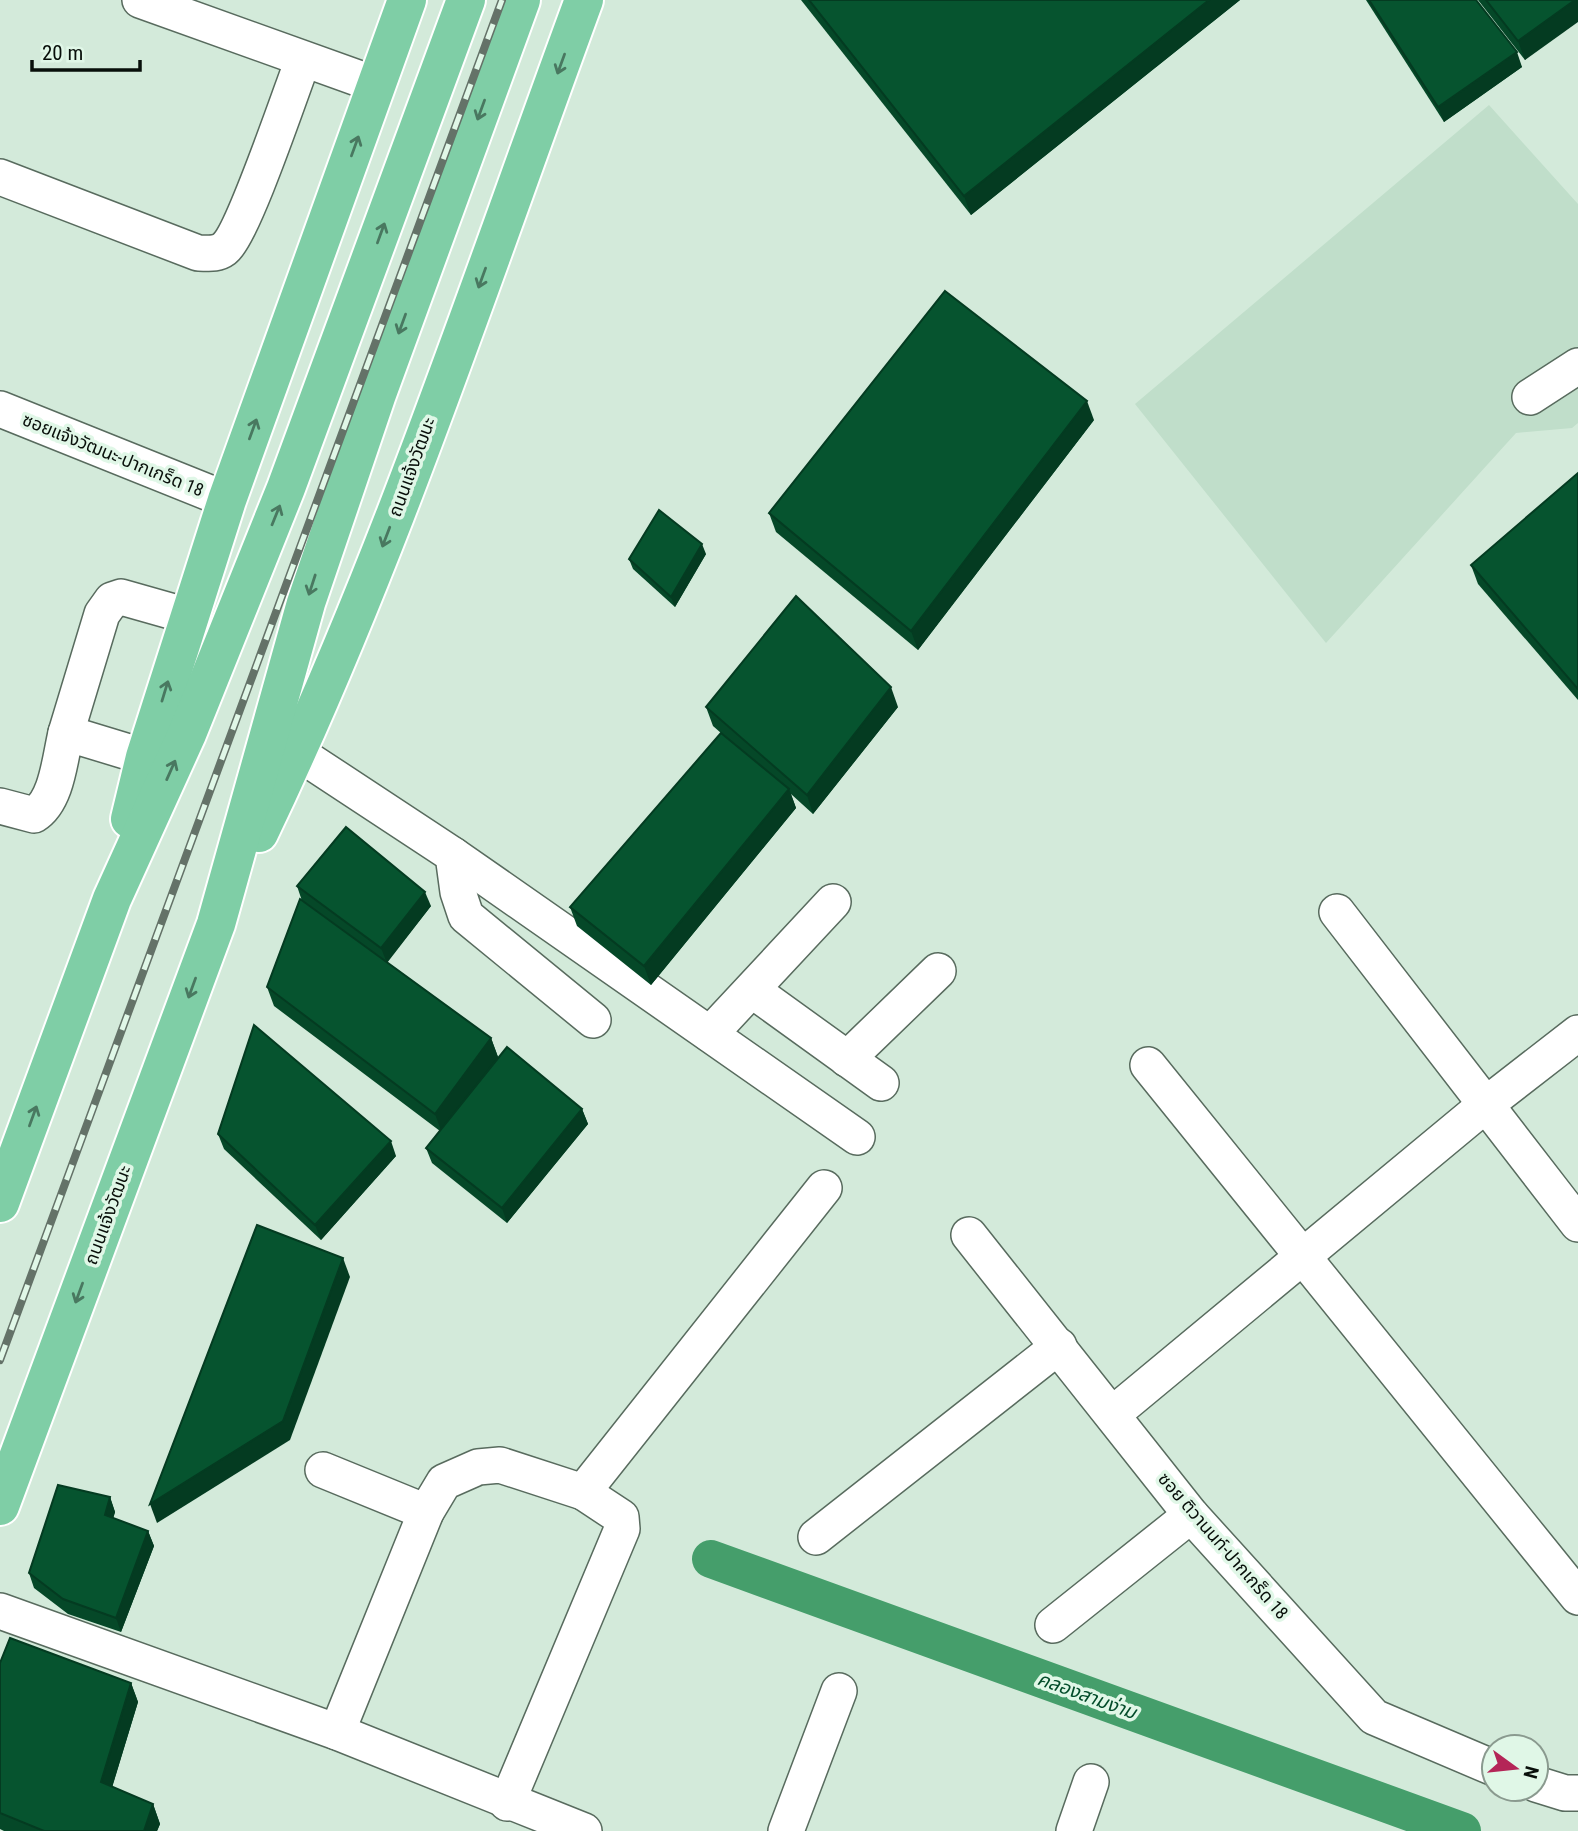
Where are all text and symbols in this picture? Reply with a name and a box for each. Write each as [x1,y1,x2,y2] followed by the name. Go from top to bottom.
[32,28,140,72] scale bar
[42,41,83,65] text: 20 m
[554,53,566,75] one-way arrow
[474,99,486,121] one-way arrow
[350,135,362,157] one-way arrow
[376,222,389,244] one-way arrow
[475,266,487,288] one-way arrow
[395,312,408,334] one-way arrow
[20,409,207,501] street label: ซอยแจ้งวัฒนะ-ปากเกร็ด 18
[384,414,439,519] street label: ถนนแจ้งวัฒนะ
[248,418,260,440] one-way arrow
[270,504,283,526] one-way arrow
[378,525,391,547] one-way arrow
[305,574,318,596] one-way arrow
[159,680,172,702] one-way arrow
[165,760,178,782] one-way arrow
[185,976,198,998] one-way arrow
[27,1105,40,1127] one-way arrow
[80,1162,135,1267] street label: ถนนแจ้งวัฒนะ
[72,1281,84,1303] one-way arrow
[1154,1468,1293,1623] street label: ซอย ติวานนท์-ปากเกร็ด 18
[1034,1667,1141,1724] water label: คลองสามง่าม
[1480,1733,1550,1803] north arrow
[1518,1764,1544,1781] text: N

